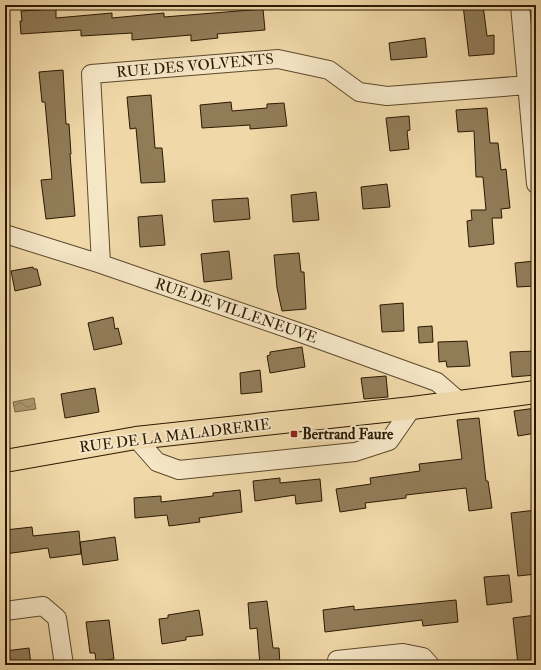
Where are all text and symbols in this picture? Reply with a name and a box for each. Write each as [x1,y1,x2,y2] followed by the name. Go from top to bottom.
[116,50,274,82] street label: RUE DES VOLVENTS
[152,274,320,348] street label: RUE DE VILLENEUVE
[78,415,272,457] street label: RUE DE LA MALADRERIE
[302,425,394,444] place label: Bertrand Faure
[289,429,299,439] marker: Bertrand Faure

